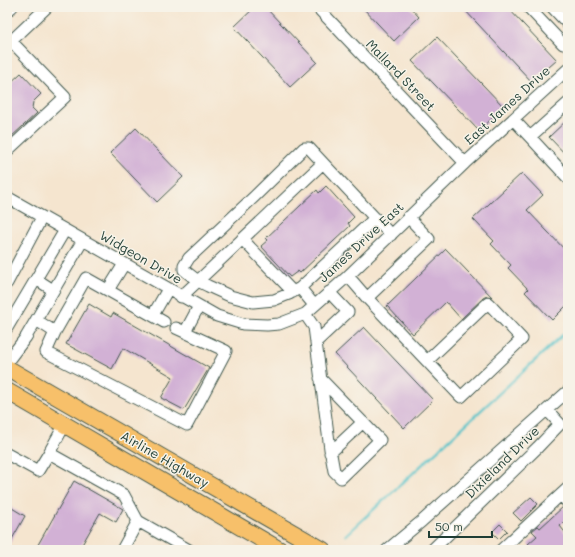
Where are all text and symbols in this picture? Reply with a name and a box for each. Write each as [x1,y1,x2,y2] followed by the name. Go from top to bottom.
[363,35,440,114] street label: Mallard Street
[460,61,553,148] street label: East James Drive
[315,198,407,285] street label: James Drive East
[97,226,186,287] street label: Widgeon Drive
[461,422,542,501] street label: Dixieland Drive
[118,426,213,491] street label: Airline Highway
[429,513,492,539] scale bar
[435,518,463,534] text: 50 m

